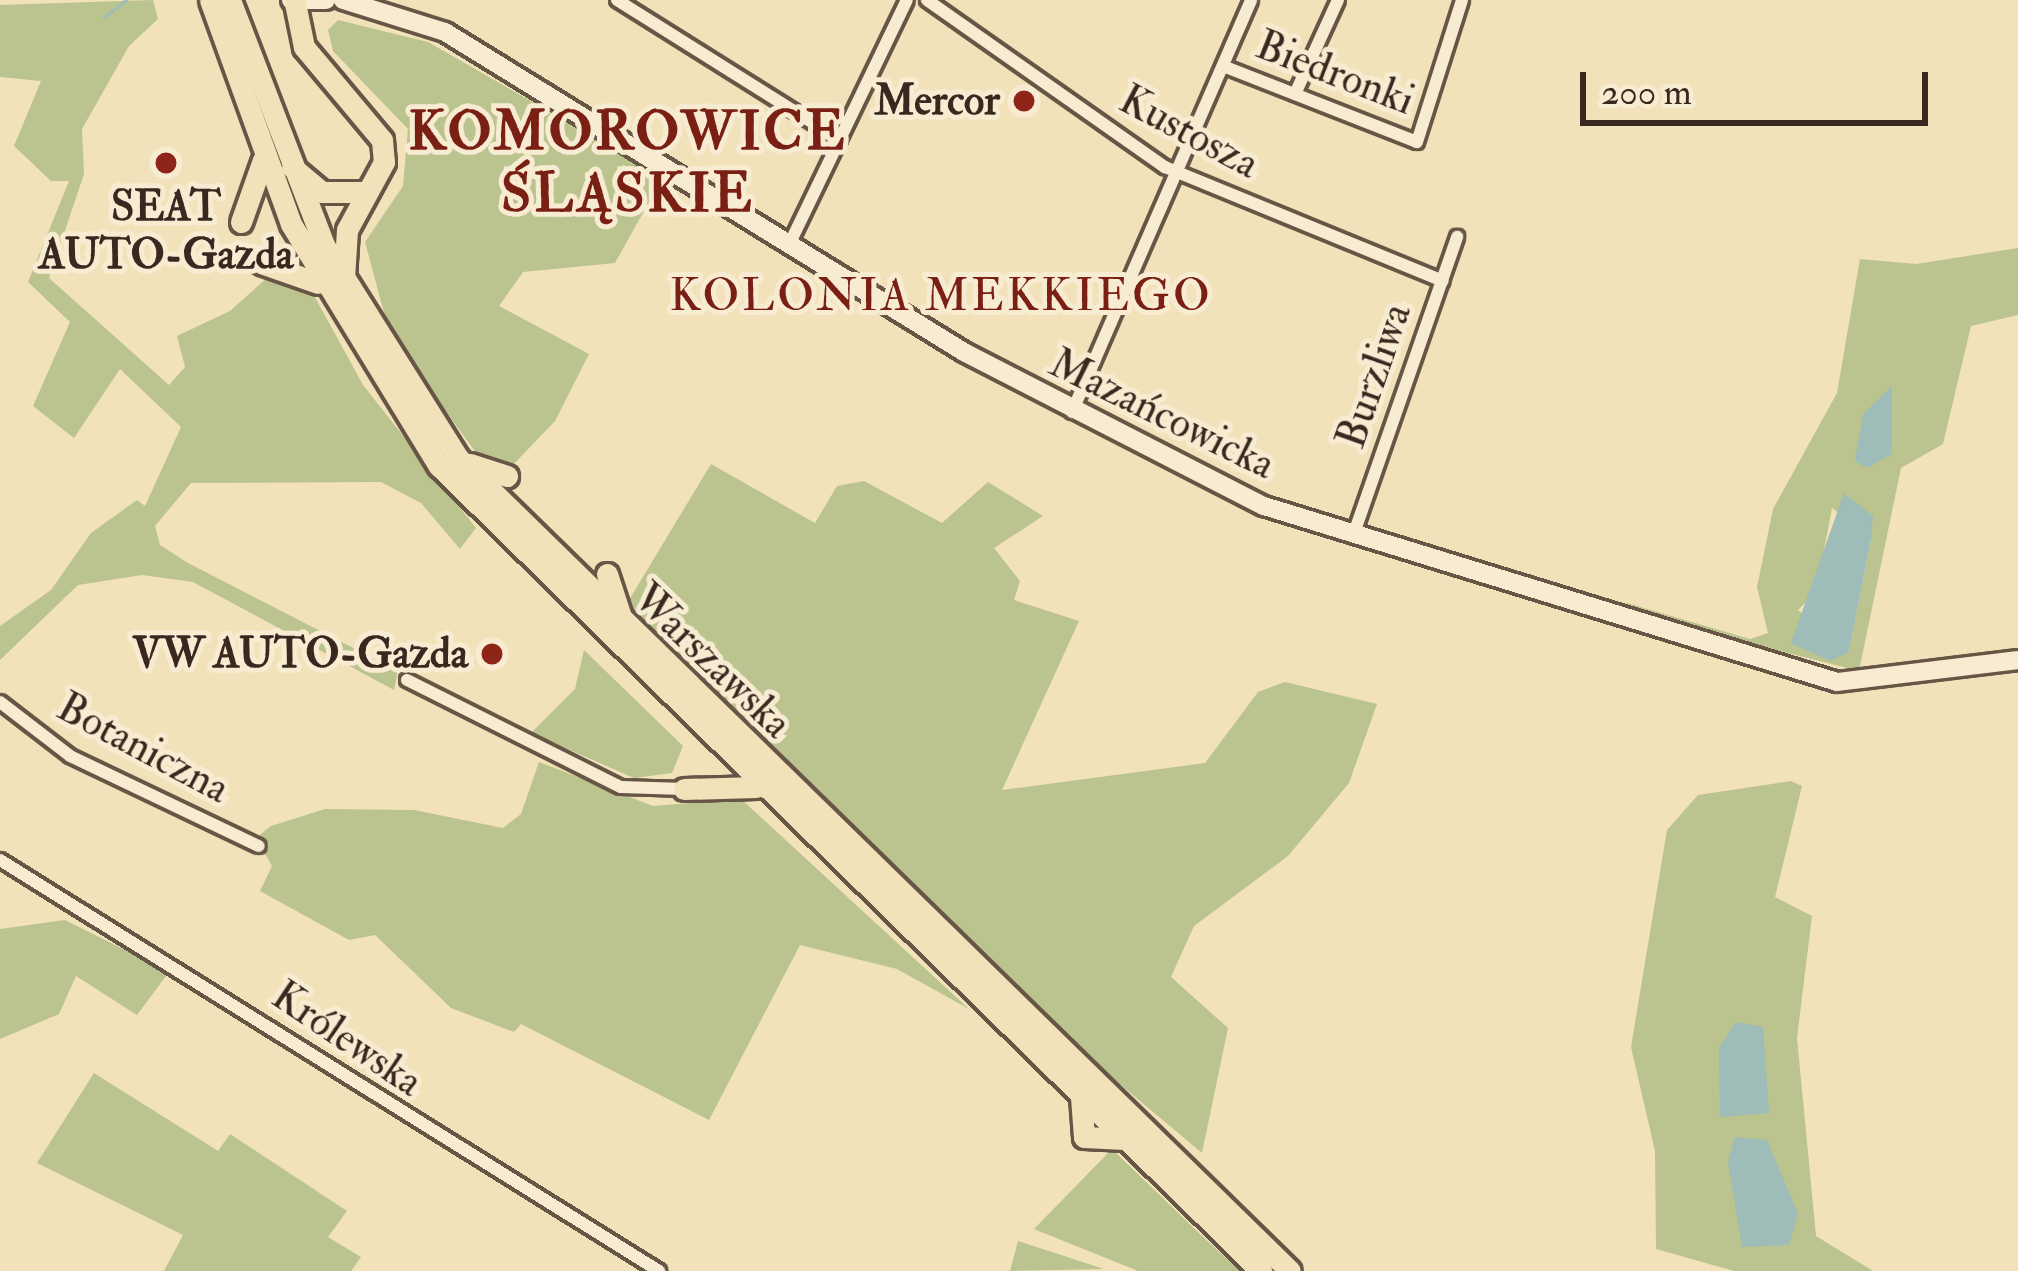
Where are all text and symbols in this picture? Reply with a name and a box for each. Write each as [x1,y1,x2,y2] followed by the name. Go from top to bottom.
[1249,20,1421,126] street label: Biedronki
[1586,48,1934,122] scale bar
[1601,70,1692,115] text: 200 m
[1111,74,1267,190] street label: Kustosza
[874,76,1000,126] place label: Mercor
[1011,88,1037,114] marker: Mercor
[408,100,848,226] district label: KOMOROWICE ŚLĄSKIE
[153,150,179,176] marker: SEAT AUTO-Gazda
[39,182,293,280] place label: SEAT AUTO-Gazda
[669,270,1213,324] district label: KOLONIA MEKKIEGO
[1326,297,1422,455] street label: Burzliwa
[1041,338,1283,490] street label: Mazańcowicka
[622,573,802,749] street label: Warszawska
[132,629,468,679] place label: VW AUTO-Gazda
[479,641,505,667] marker: VW AUTO-Gazda
[48,682,238,814] street label: Botaniczna
[262,970,432,1108] street label: Królewska

